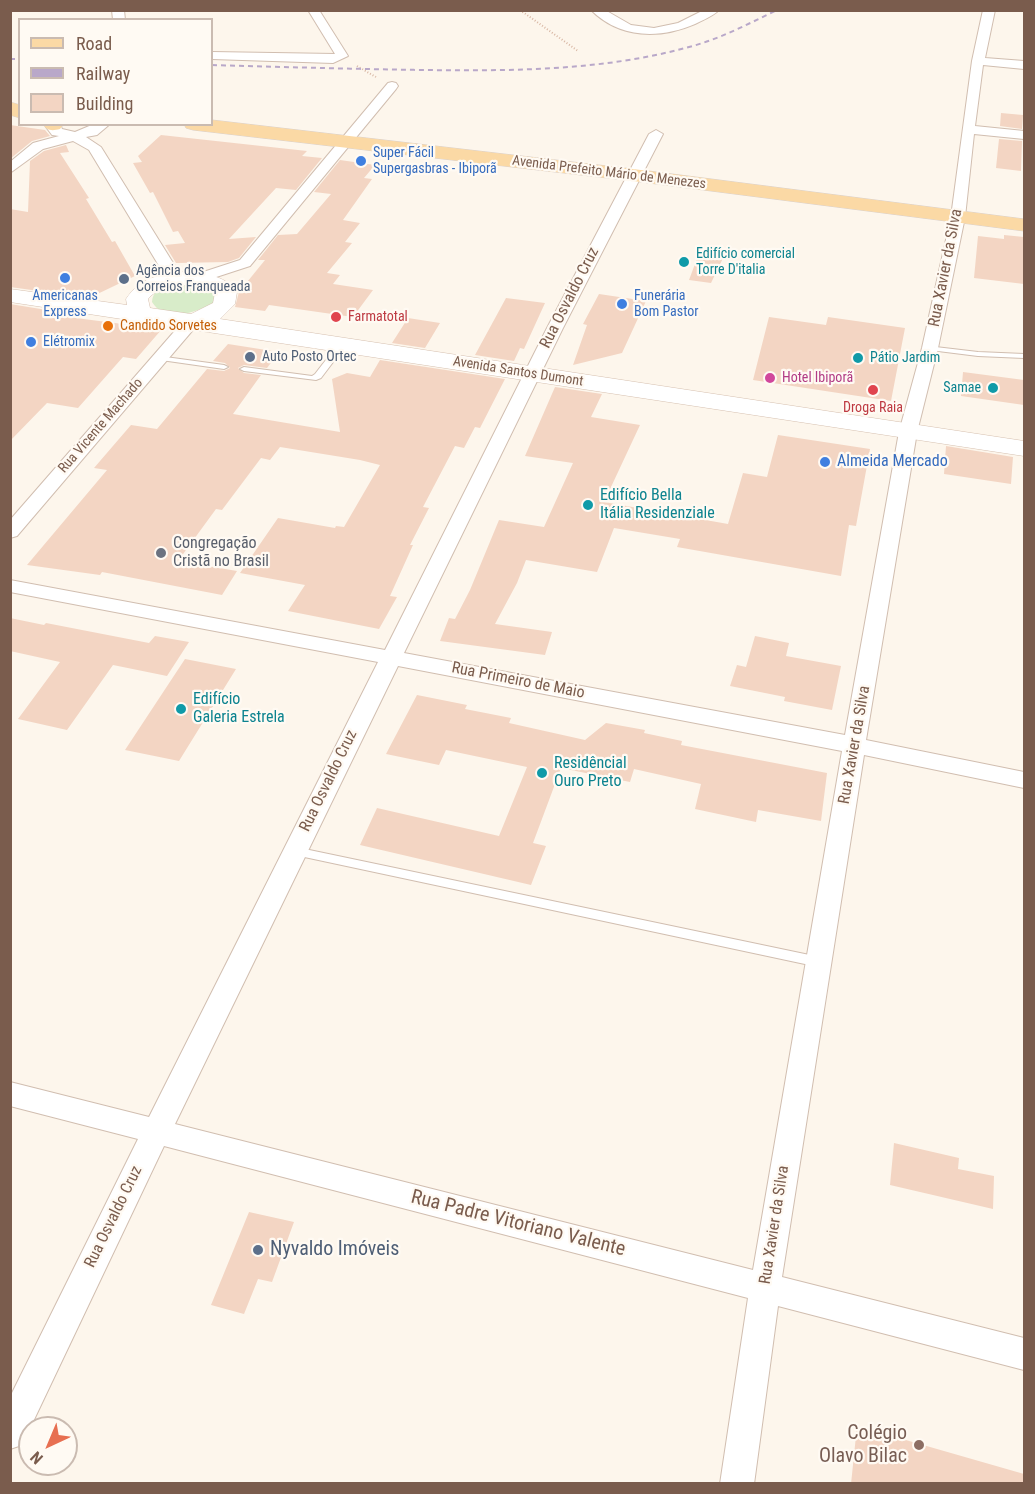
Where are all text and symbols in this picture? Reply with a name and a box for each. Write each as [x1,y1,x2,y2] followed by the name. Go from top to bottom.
[18,18,213,126] legend
[76,33,112,54] text: Road
[76,63,130,84] text: Railway
[76,93,133,114] text: Building
[373,145,497,178] place label: Super Fácil Supergasbras - Ibiporã
[511,153,707,193] street label: Avenida Prefeito Mário de Menezes
[354,154,368,168] marker: Super Fácil Supergasbras - Ibiporã
[925,207,967,329] street label: Rua Xavier da Silva
[536,244,604,352] street label: Rua Osvaldo Cruz
[696,246,795,278] place label: Edifício comercial Torre D'italia
[677,255,691,269] marker: Edifício comercial Torre D'italia
[136,263,250,296] place label: Agência dos Correios Franqueada
[58,271,72,285] marker: Americanas Express
[117,272,131,286] marker: Agência dos Correios Franqueada
[32,288,98,320] place label: Americanas Express
[634,288,698,320] place label: Funerária Bom Pastor
[615,297,629,311] marker: Funerária Bom Pastor
[348,309,408,325] place label: Farmatotal
[329,310,343,324] marker: Farmatotal
[120,318,217,334] place label: Candido Sorvetes
[101,319,115,333] marker: Candido Sorvetes
[43,334,95,350] place label: Elétromix
[24,335,38,349] marker: Elétromix
[262,349,357,365] place label: Auto Posto Ortec
[243,350,257,364] marker: Auto Posto Ortec
[870,350,940,366] place label: Pátio Jardim
[851,351,865,365] marker: Pátio Jardim
[452,353,584,391] street label: Avenida Santos Dumont
[782,370,853,386] place label: Hotel Ibiporã
[763,371,777,385] marker: Hotel Ibiporã
[55,375,147,477] street label: Rua Vicente Machado
[943,380,981,396] place label: Samae
[986,381,1000,395] marker: Samae
[866,383,880,397] marker: Droga Raia
[843,400,903,416] place label: Droga Raia
[837,452,948,472] place label: Almeida Mercado
[818,455,832,469] marker: Almeida Mercado
[600,486,715,524] place label: Edifício Bella Itália Residenziale
[581,498,595,512] marker: Edifício Bella Itália Residenziale
[173,534,269,572] place label: Congregação Cristã no Brasil
[154,546,168,560] marker: Congregação Cristã no Brasil
[450,659,586,703] street label: Rua Primeiro de Maio
[835,684,875,806] street label: Rua Xavier da Silva
[193,690,285,728] place label: Edifício Galeria Estrela
[174,702,188,716] marker: Edifício Galeria Estrela
[296,727,362,835] street label: Rua Osvaldo Cruz
[554,754,627,792] place label: Residêncial Ouro Preto
[535,766,549,780] marker: Residêncial Ouro Preto
[81,1163,147,1271] street label: Rua Osvaldo Cruz
[756,1164,794,1286] street label: Rua Xavier da Silva
[408,1186,628,1262] street label: Rua Padre Vitoriano Valente
[270,1238,399,1262] place label: Nyvaldo Imóveis
[251,1243,265,1257] marker: Nyvaldo Imóveis
[18,1416,78,1476] north arrow
[819,1422,907,1469] place label: Colégio Olavo Bilac
[912,1438,926,1452] marker: Colégio Olavo Bilac
[26,1448,47,1468] text: N

